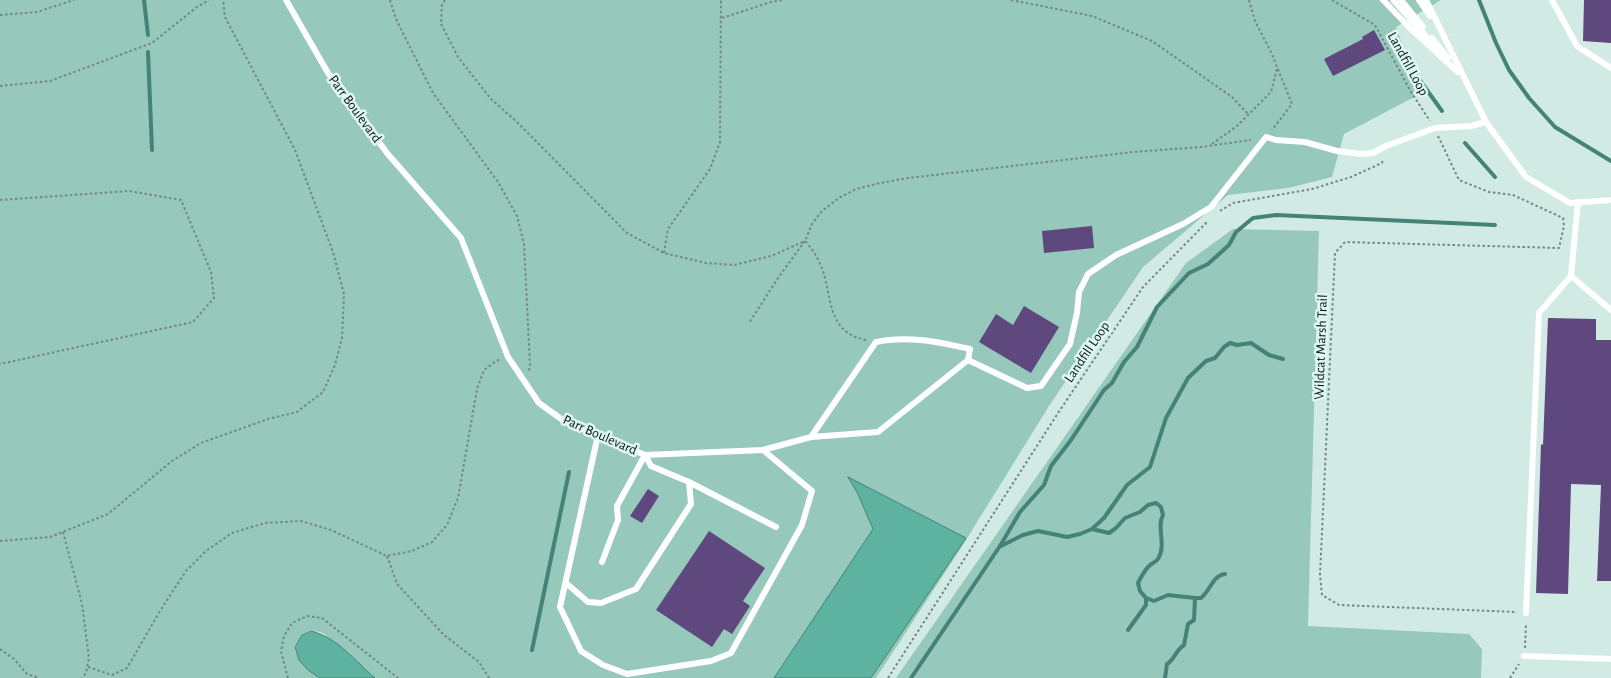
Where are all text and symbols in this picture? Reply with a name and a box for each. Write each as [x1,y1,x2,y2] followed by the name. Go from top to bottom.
[1384,29,1432,99] street label: Landfill Loop
[325,72,385,146] street label: Parr Boulevard
[1311,294,1331,400] street label: Wildcat Marsh Trail
[1060,318,1114,386] street label: Landfill Loop
[560,411,640,459] street label: Parr Boulevard

